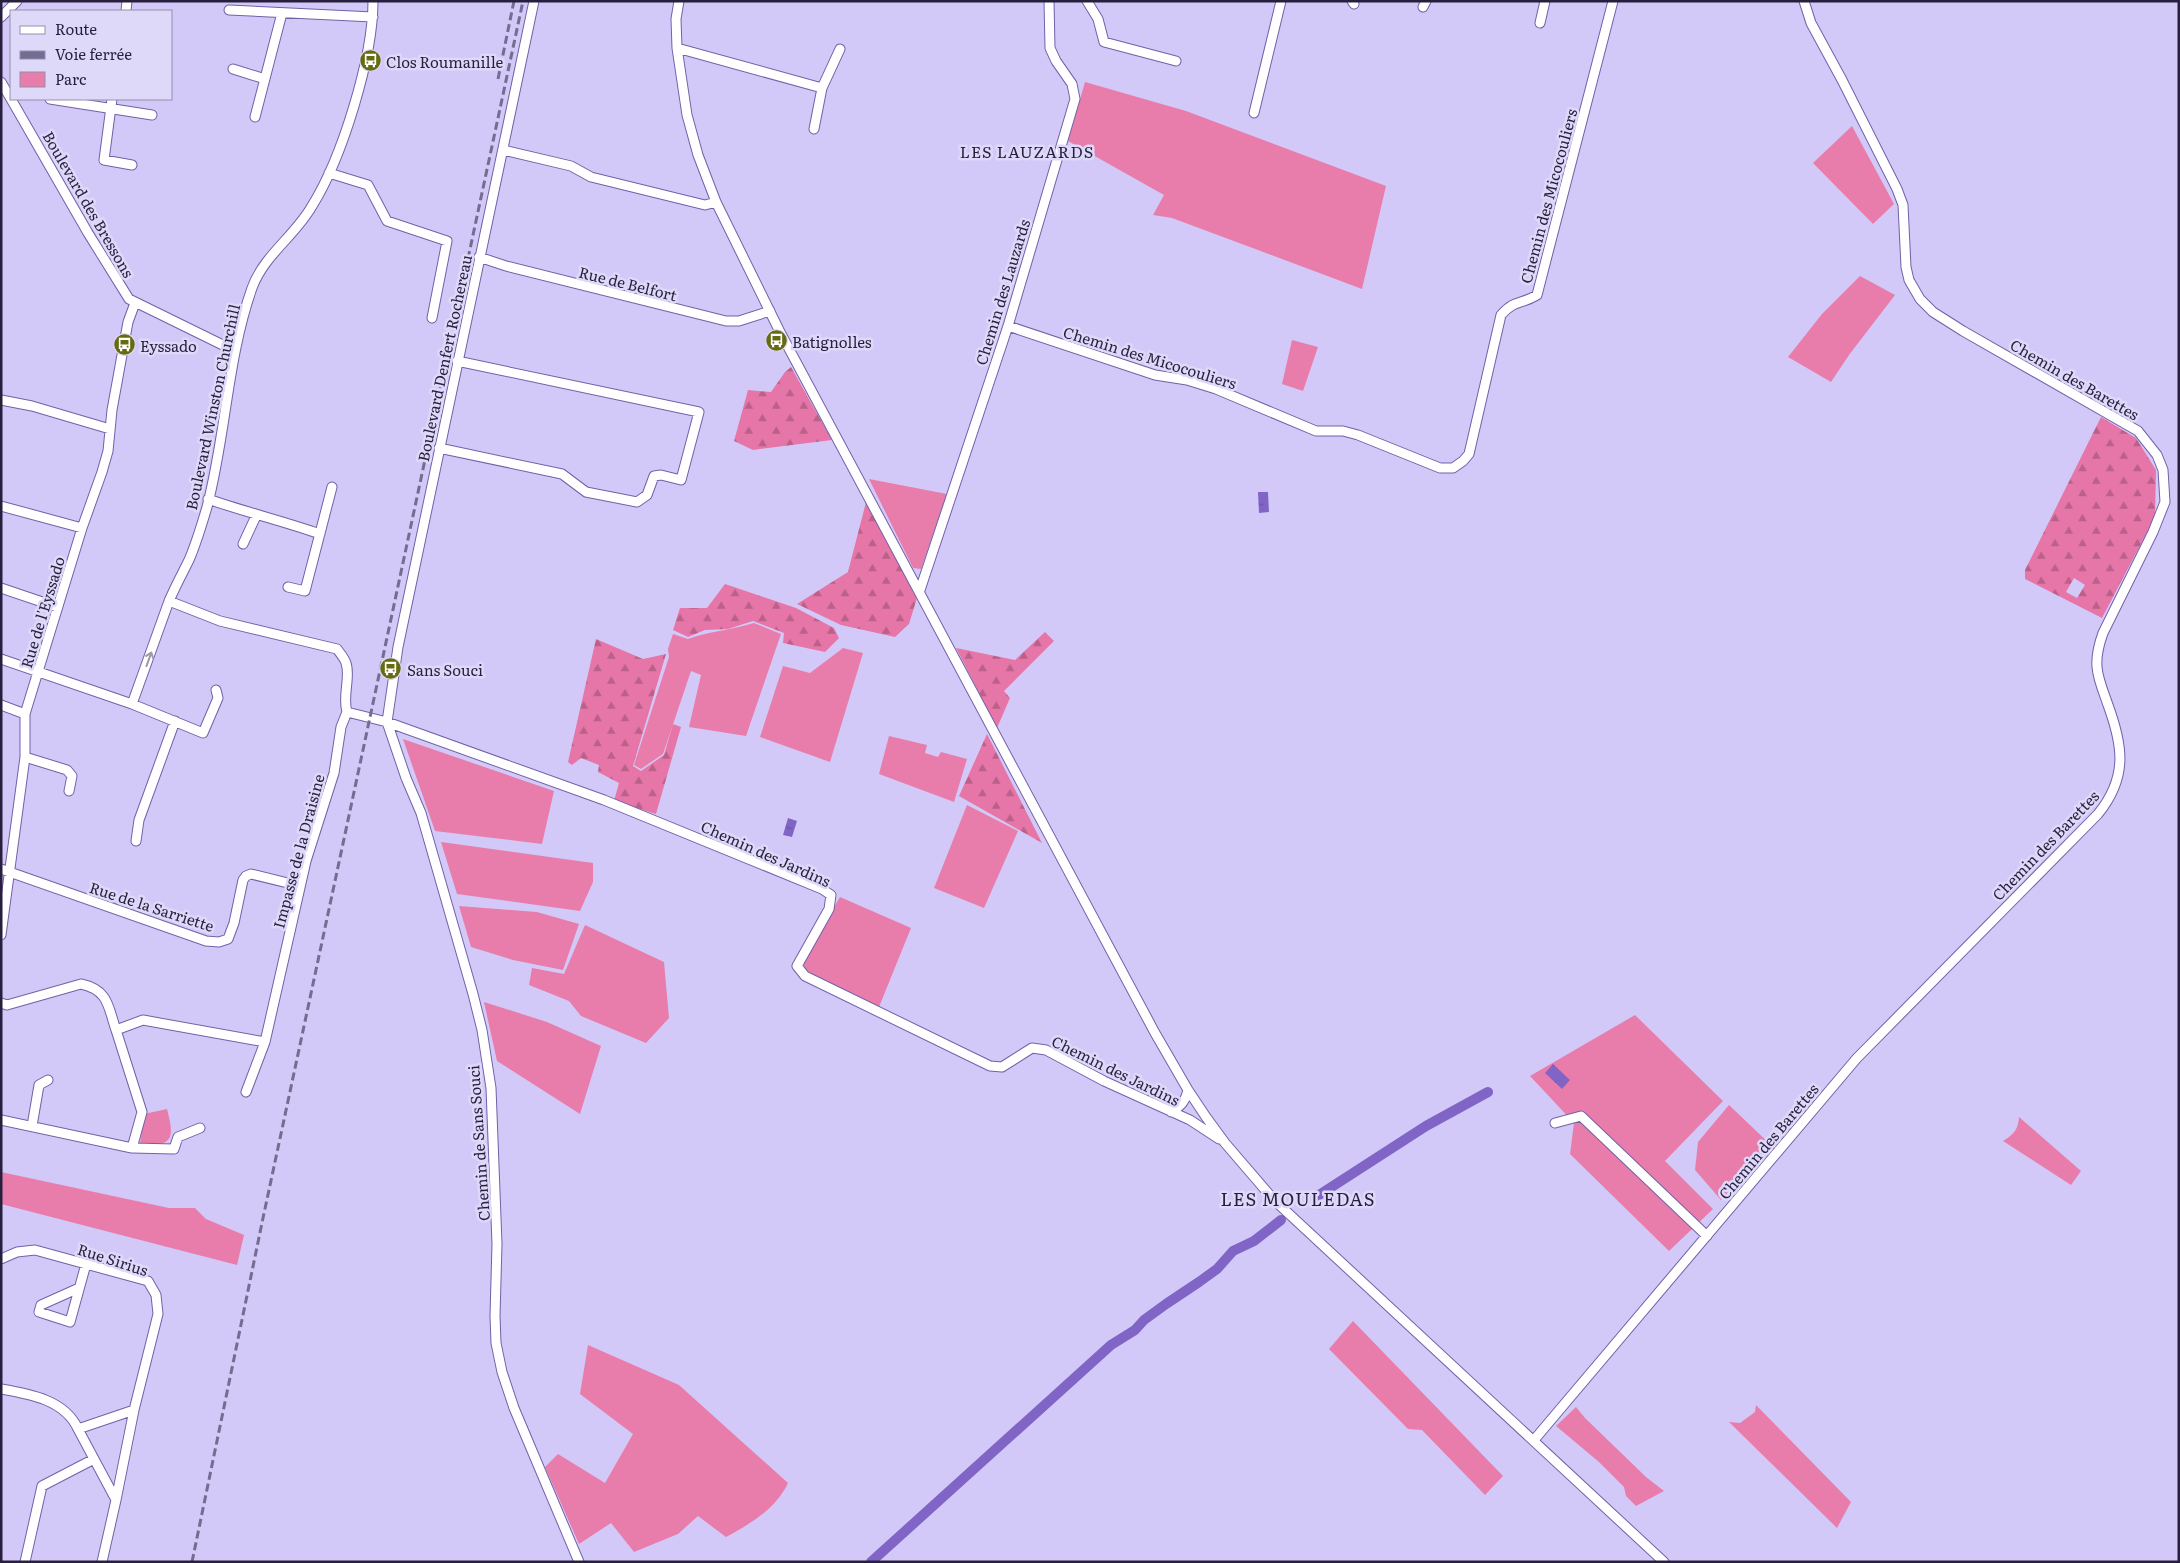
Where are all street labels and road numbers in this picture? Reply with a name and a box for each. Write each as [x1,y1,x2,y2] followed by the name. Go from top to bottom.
[1514,106,1582,286] street label: Chemin des Micocouliers
[38,126,141,282] street label: Boulevard des Bressons
[969,216,1035,368] street label: Chemin des Lauzards
[411,252,477,463] street label: Boulevard Denfert Rochereau
[577,260,679,306] street label: Rue de Belfort
[179,302,245,512] street label: Boulevard Winston Churchill
[1061,320,1240,394] street label: Chemin des Micocouliers
[2006,333,2144,425] street label: Chemin des Barettes
[14,553,70,671] street label: Rue de l'Eyssado
[266,771,330,931] street label: Impasse de la Draisine
[1986,785,2104,905] street label: Chemin des Barettes
[697,814,835,892] street label: Chemin des Jardins
[87,875,217,937] street label: Rue de la Sarriette
[1048,1029,1184,1111] street label: Chemin des Jardins
[461,1064,495,1222] street label: Chemin de Sans Souci
[1712,1078,1824,1204] street label: Chemin des Barettes
[75,1237,151,1281] street label: Rue Sirius

